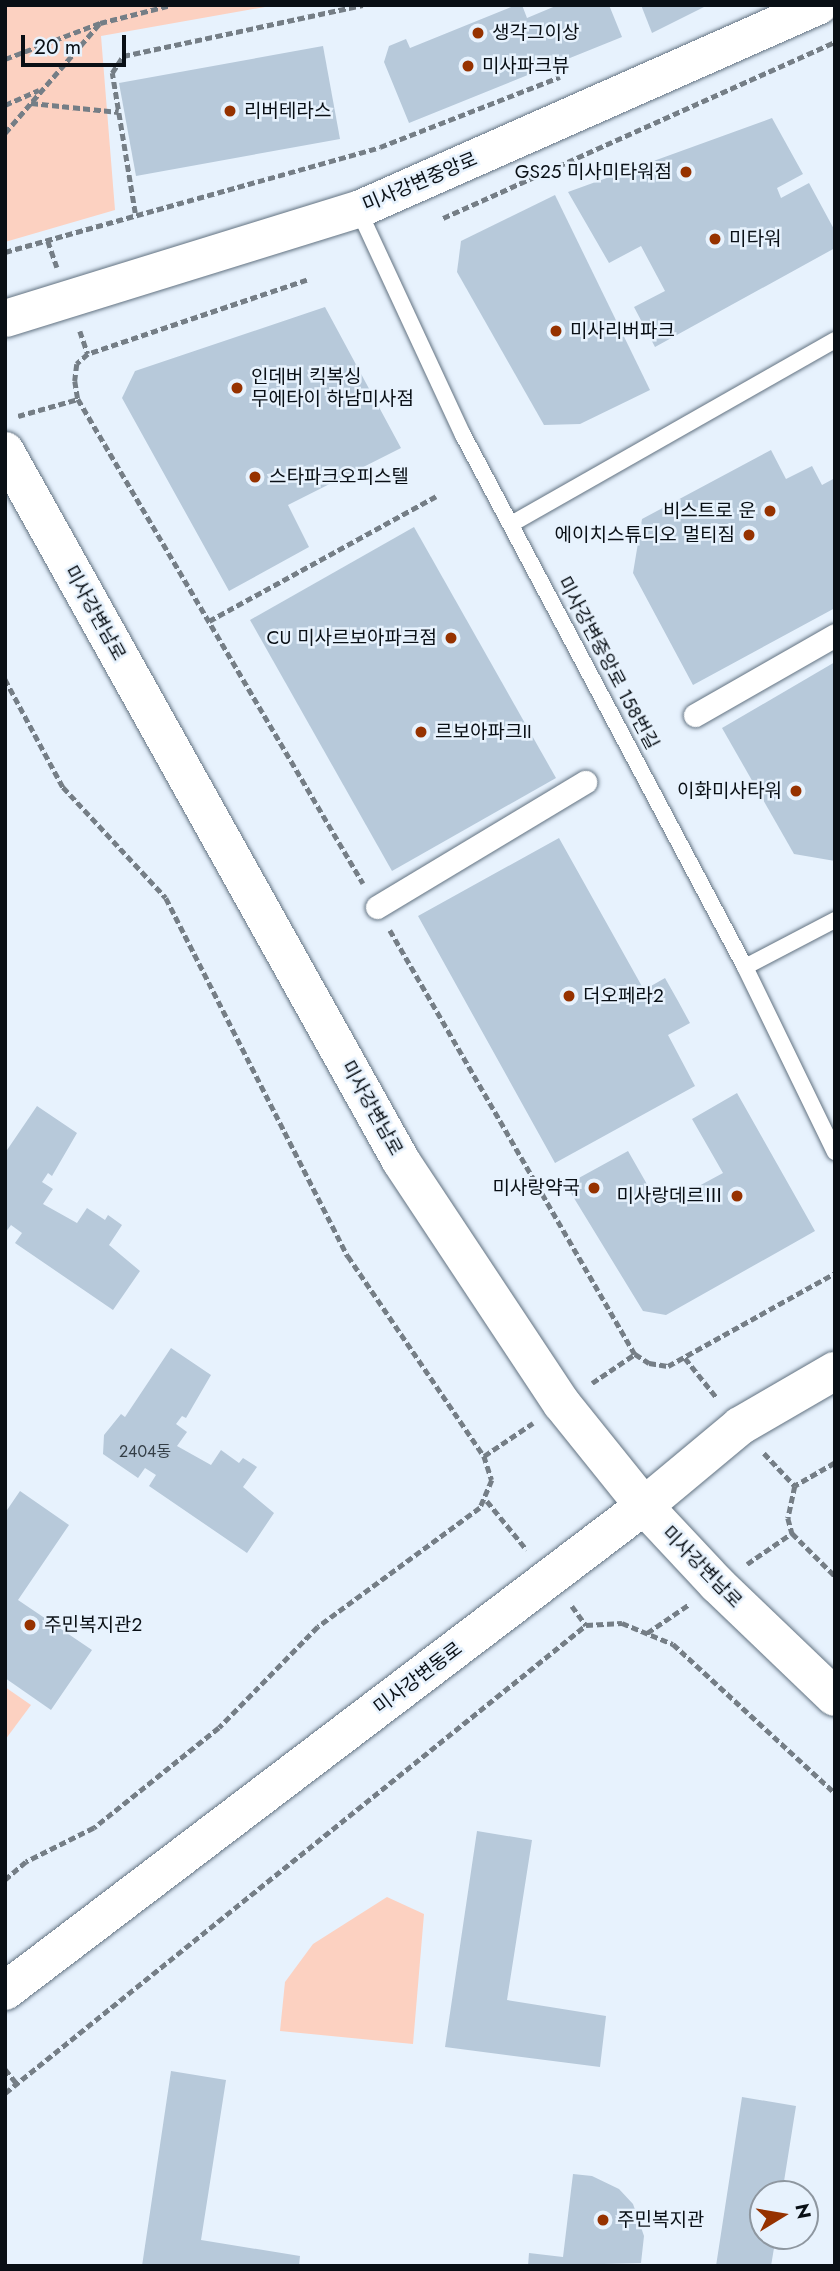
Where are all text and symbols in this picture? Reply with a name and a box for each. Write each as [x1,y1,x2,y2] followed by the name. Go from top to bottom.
[24,21,130,65] scale bar
[492,22,579,44] place label: 생각그이상
[470,25,486,41] marker: 생각그이상
[34,32,81,62] text: 20 m
[482,55,569,77] place label: 미사파크뷰
[460,58,476,74] marker: 미사파크뷰
[244,100,331,122] place label: 리버테라스
[222,103,238,119] marker: 리버테라스
[359,148,481,216] street label: 미사강변중앙로
[515,161,672,183] place label: GS25 미사미타워점
[678,164,694,180] marker: GS25 미사미타워점
[729,228,781,250] place label: 미타워
[707,231,723,247] marker: 미타워
[570,320,675,342] place label: 미사리버파크
[548,323,564,339] marker: 미사리버파크
[251,366,414,410] place label: 인데버 킥복싱 무에타이 하남미사점
[229,380,245,396] marker: 인데버 킥복싱 무에타이 하남미사점
[269,466,409,488] place label: 스타파크오피스텔
[247,469,263,485] marker: 스타파크오피스텔
[663,500,756,522] place label: 비스트로 운
[762,503,778,519] marker: 비스트로 운
[555,524,735,546] place label: 에이치스튜디오 멀티짐
[741,527,757,543] marker: 에이치스튜디오 멀티짐
[60,562,130,664] street label: 미사강변남로
[553,573,663,753] street label: 미사강변중앙로 158번길
[267,627,437,649] place label: CU 미사르보아파크점
[443,630,459,646] marker: CU 미사르보아파크점
[435,721,532,743] place label: 르보아파크II
[413,724,429,740] marker: 르보아파크II
[677,780,782,802] place label: 이화미사타워
[788,783,804,799] marker: 이화미사타워
[583,985,664,1007] place label: 더오페라2
[561,988,577,1004] marker: 더오페라2
[337,1057,407,1159] street label: 미사강변남로
[493,1177,580,1199] place label: 미사랑약국
[586,1180,602,1196] marker: 미사랑약국
[617,1185,723,1207] place label: 미사랑데르Ⅲ
[729,1188,745,1204] marker: 미사랑데르Ⅲ
[119,1442,171,1462] house number: 2404동
[657,1521,747,1613] street label: 미사강변남로
[44,1614,142,1636] place label: 주민복지관2
[22,1617,38,1633] marker: 주민복지관2
[369,1637,467,1719] street label: 미사강변동로
[749,2180,819,2250] north arrow
[788,2201,818,2221] text: N
[617,2209,704,2231] place label: 주민복지관
[595,2212,611,2228] marker: 주민복지관

